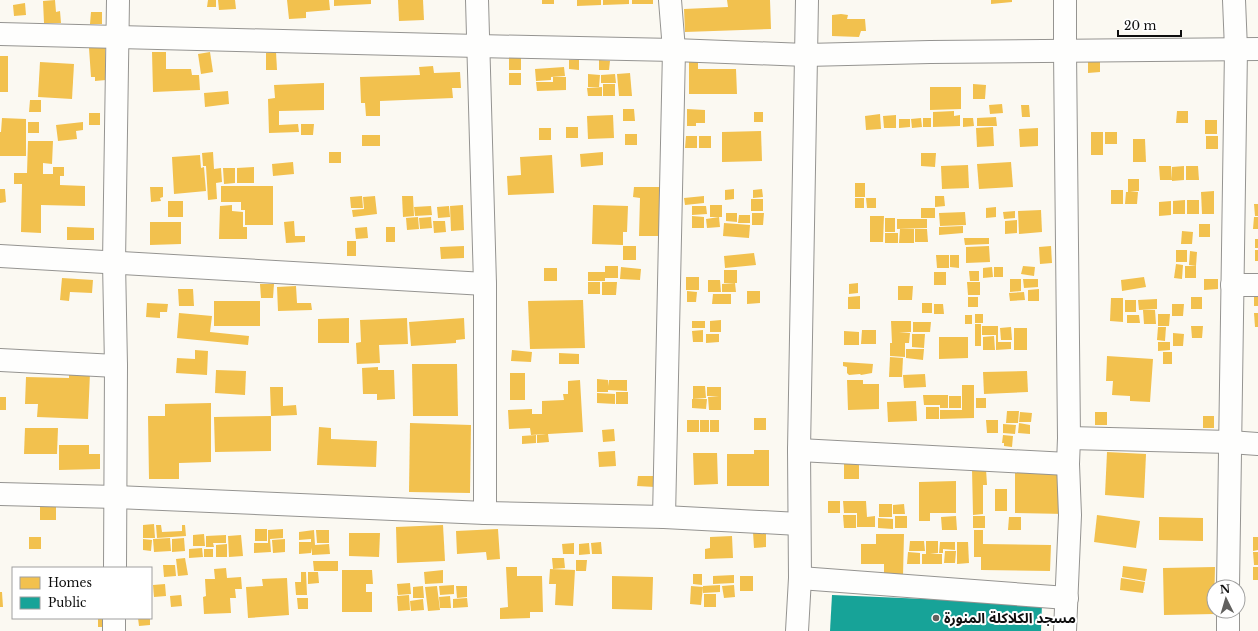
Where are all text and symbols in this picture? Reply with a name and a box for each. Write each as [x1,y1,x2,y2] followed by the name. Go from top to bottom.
[1118,12,1181,38] scale bar
[1124,18,1156,33] text: 20 m
[12,567,152,619] legend
[48,575,92,590] text: Homes
[1206,579,1246,619] north arrow
[1219,582,1232,596] text: N
[48,595,87,610] text: Public
[944,609,1076,627] place label: مسجد الكلاكلة المنورة
[931,613,941,623] marker: مسجد الكلاكلة المنورة

